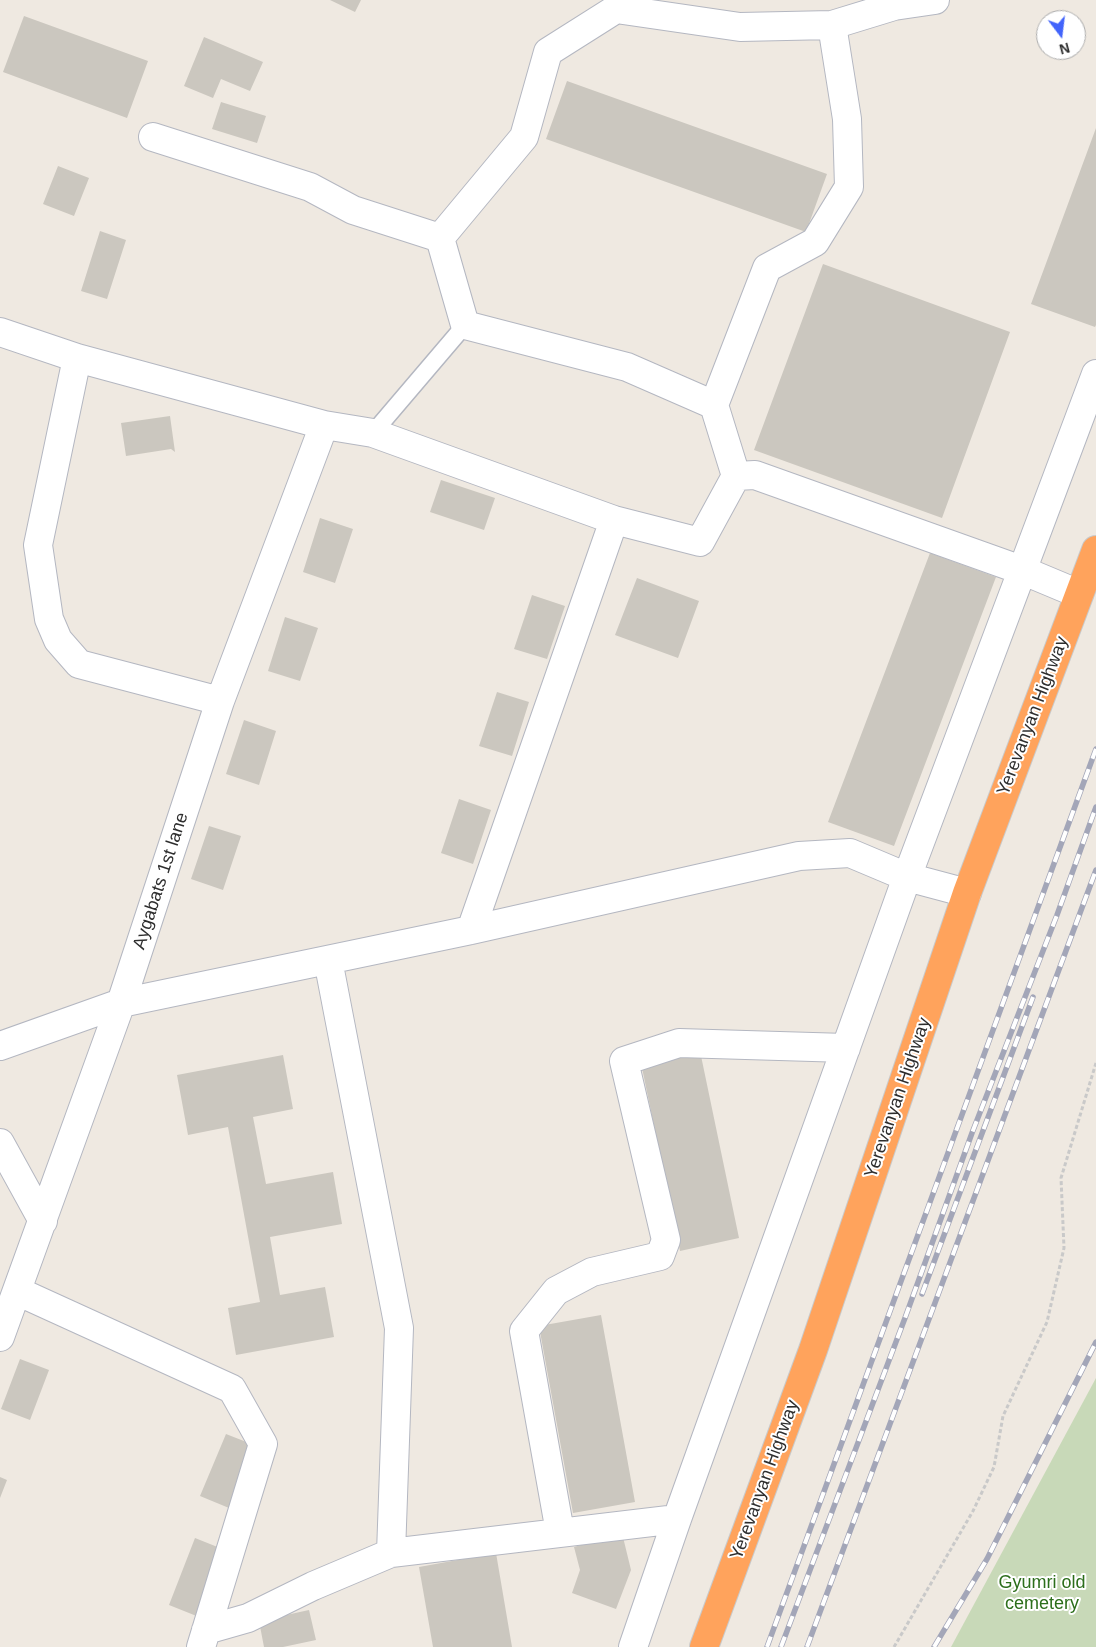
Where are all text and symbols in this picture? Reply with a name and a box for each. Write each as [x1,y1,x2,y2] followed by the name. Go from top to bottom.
[1036,10,1086,60] north arrow
[1058,39,1072,58] text: N
[993,634,1073,798] street label: Yerevanyan Highway
[129,810,193,952] street label: Aygabats 1st lane
[860,1015,936,1181] street label: Yerevanyan Highway
[726,1397,804,1563] street label: Yerevanyan Highway
[998,1572,1086,1615] park label: Gyumri old cemetery

